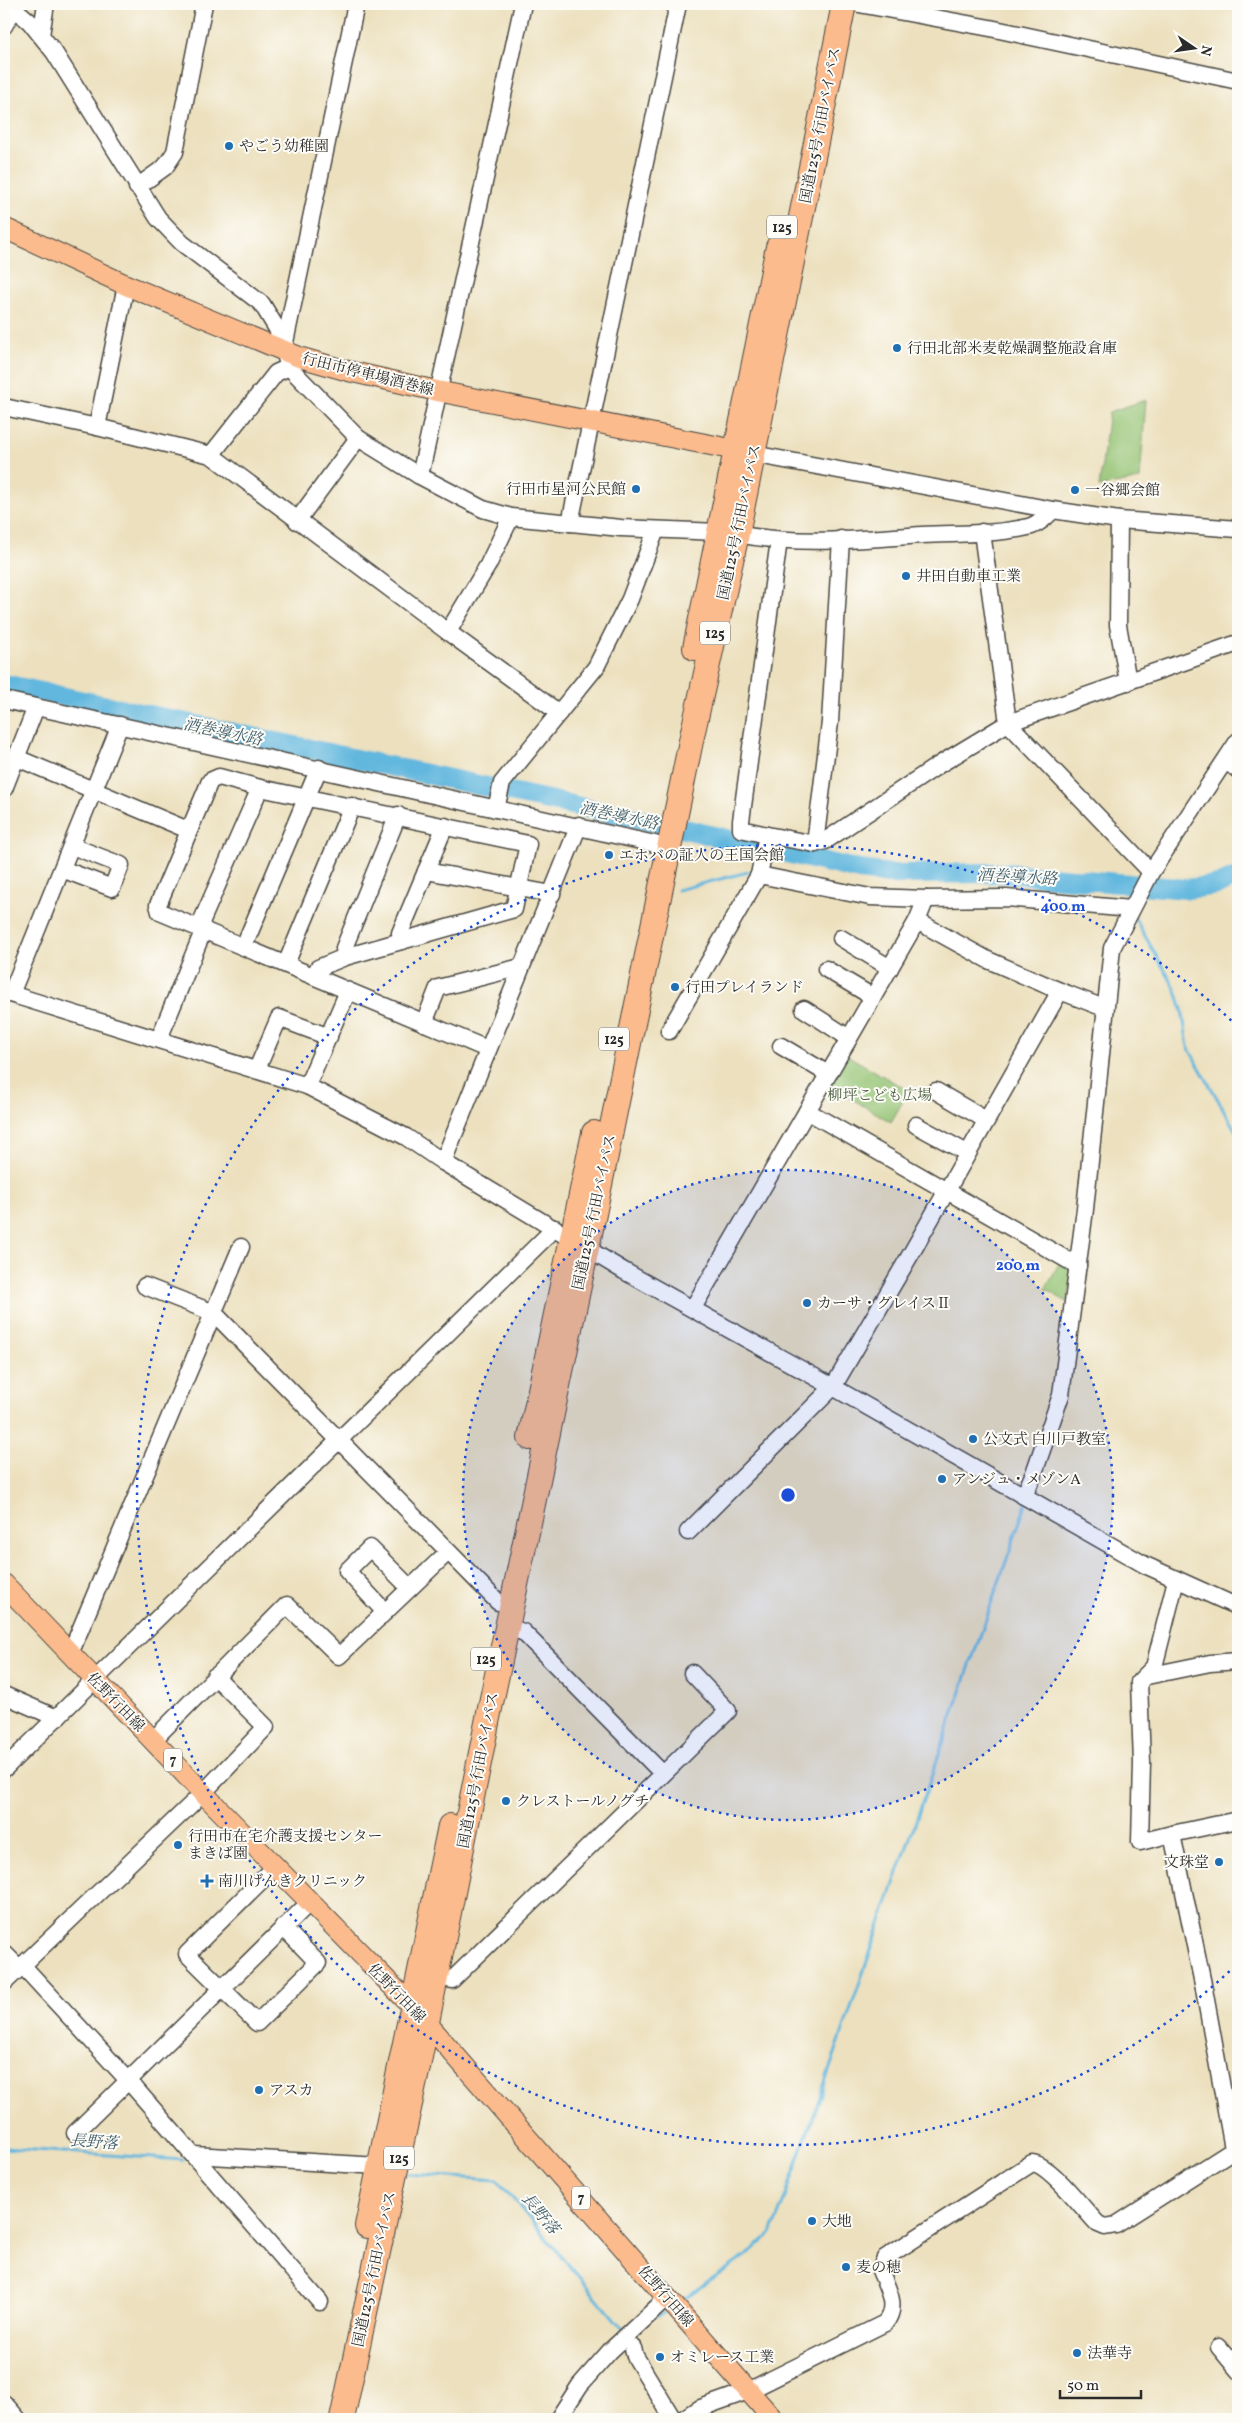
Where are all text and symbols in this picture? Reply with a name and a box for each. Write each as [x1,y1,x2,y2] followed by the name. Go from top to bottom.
[1170,22,1220,72] north arrow
[1195,43,1216,58] text: N
[796,45,847,205] street label: 国道125号 行田バイパス
[239,137,329,158] place label: やごう幼稚園
[223,140,235,152] marker: やごう幼稚園
[767,216,797,238] road number: 125
[907,339,1117,360] place label: 行田北部米麦乾燥調整施設倉庫
[891,342,903,354] marker: 行田北部米麦乾燥調整施設倉庫
[300,349,436,402] street label: 行田市停車場酒巻線
[714,442,767,602] street label: 国道125号 行田バイパス
[506,480,626,501] place label: 行田市星河公民館
[1085,481,1160,502] place label: 一谷郷会館
[630,483,642,495] marker: 行田市星河公民館
[1069,484,1081,496] marker: 一谷郷会館
[916,567,1021,588] place label: 井田自動車工業
[900,570,912,582] marker: 井田自動車工業
[700,622,730,644] road number: 125
[181,714,265,752] water label: 酒巻導水路
[577,798,661,836] water label: 酒巻導水路
[619,846,784,867] place label: エホバの証人の王国会館
[603,849,615,861] marker: エホバの証人の王国会館
[976,865,1058,891] water label: 酒巻導水路
[1041,897,1086,918] text: 400 m
[685,978,804,999] place label: 行田プレイランド
[669,981,681,993] marker: 行田プレイランド
[599,1028,629,1050] road number: 125
[827,1086,933,1107] park label: 柳坪こども広場
[569,1132,622,1292] street label: 国道125号 行田バイパス
[996,1256,1040,1277] text: 200 m
[817,1294,951,1315] place label: カーサ・グレイスⅡ
[801,1297,813,1309] marker: カーサ・グレイスⅡ
[983,1430,1106,1451] place label: 公文式 白川戸教室
[967,1433,979,1445] marker: 公文式 白川戸教室
[952,1470,1081,1491] place label: アンジュ・メゾンA
[936,1473,948,1485] marker: アンジュ・メゾンA
[779,1486,797,1504] centre of rings
[471,1648,501,1670] road number: 125
[81,1669,149,1737] street label: 佐野行田線
[454,1690,505,1850] street label: 国道125号 行田バイパス
[164,1748,182,1772] road number: 7
[516,1792,649,1813] place label: クレストールノグチ
[500,1795,512,1807] marker: クレストールノグチ
[188,1827,382,1865] place label: 行田市在宅介護支援センター まきば園
[172,1839,184,1851] marker: 行田市在宅介護支援センター まきば園
[1164,1853,1209,1874] place label: 文珠堂
[1213,1856,1225,1868] marker: 文珠堂
[218,1872,367,1893] place label: 南川げんきクリニック
[200,1874,214,1888] marker: 南川げんきクリニック
[362,1960,430,2028] street label: 佐野行田線
[269,2081,313,2102] place label: アスカ
[253,2084,265,2096] marker: アスカ
[69,2130,122,2156] water label: 長野落
[384,2146,414,2170] road number: 125
[572,2186,590,2210] road number: 7
[349,2189,402,2349] street label: 国道125号 行田バイパス
[516,2189,565,2242] water label: 長野落
[822,2212,852,2233] place label: 大地
[806,2215,818,2227] marker: 大地
[856,2258,901,2279] place label: 麦の穂
[840,2261,852,2273] marker: 麦の穂
[632,2262,697,2332] street label: 佐野行田線
[1087,2344,1132,2365] place label: 法華寺
[1071,2347,1083,2359] marker: 法華寺
[670,2348,774,2369] place label: オミレース工業
[654,2351,666,2363] marker: オミレース工業
[1060,2368,1141,2400] scale bar
[1067,2376,1099,2397] text: 50 m

